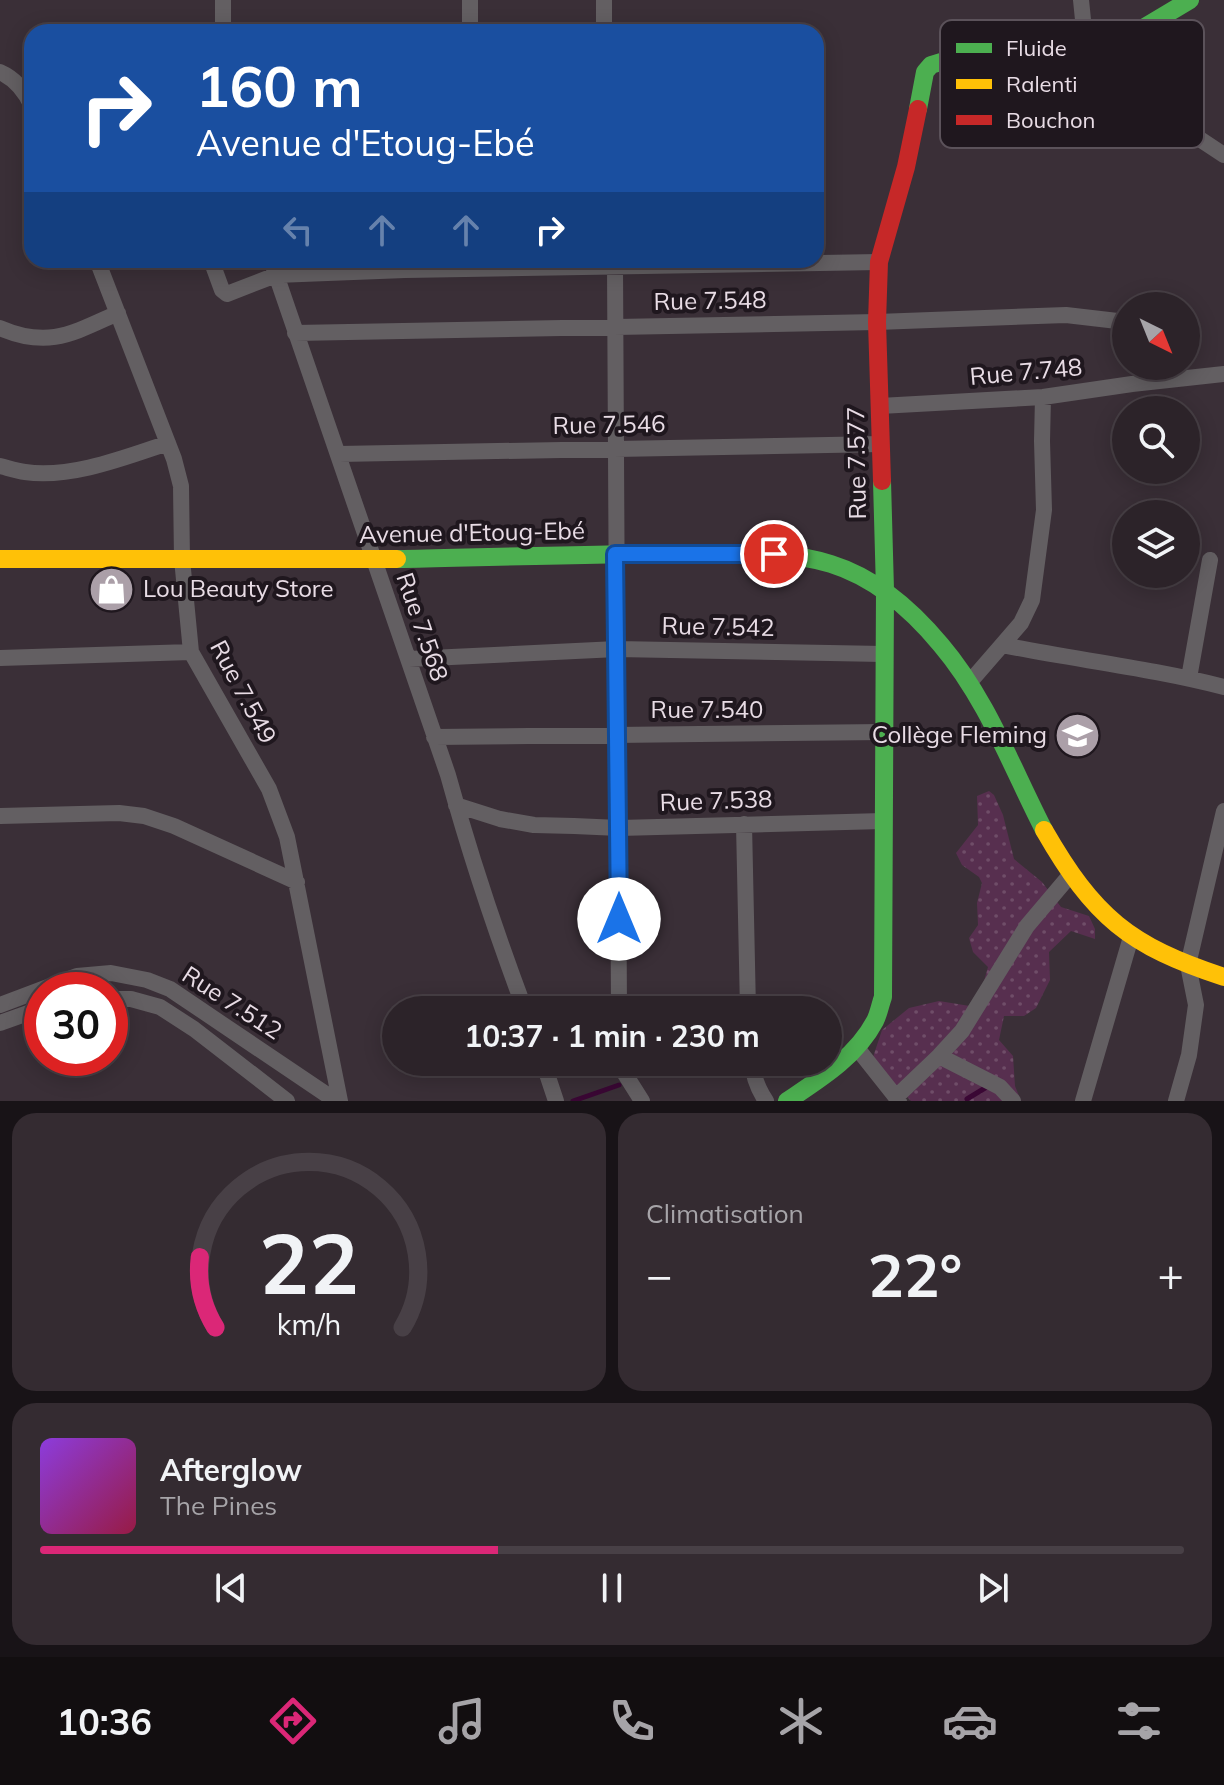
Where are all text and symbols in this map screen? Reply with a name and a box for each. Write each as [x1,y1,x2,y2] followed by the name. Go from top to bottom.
[940,20,1204,148] legend
[1006,34,1067,62] text: Fluide
[196,51,363,121] text: 160 m
[64,56,168,160] icon: right
[1006,70,1077,98] text: Ralenti
[1006,106,1095,134] text: Bouchon
[196,120,535,165] text: Avenue d'Etoug-Ebé
[276,208,320,252] icon: left
[360,208,404,252] icon: ahead
[444,208,488,252] icon: ahead
[528,208,572,252] icon: right
[653,284,767,316] street label: Rue 7.548
[1112,292,1200,380] north arrow
[1112,292,1200,588] map controls
[968,351,1083,391] street label: Rue 7.748
[1112,396,1200,484] button: search
[840,406,872,520] street label: Rue 7.577
[552,408,666,440] street label: Rue 7.546
[1112,500,1200,588] button: layers
[359,515,585,549] street label: Avenue d'Etoug-Ebé
[740,520,808,588] pin
[752,532,796,576] icon: arrive
[88,565,136,613] shop icon: Lou Beauty Store
[390,568,456,685] street label: Rue 7.568
[143,573,333,603] place label: Lou Beauty Store
[661,610,775,642] street label: Rue 7.542
[204,635,284,748] street label: Rue 7.549
[651,694,763,724] street label: Rue 7.540
[1054,711,1102,759] school or university icon: Collège Fleming
[872,719,1047,749] place label: Collège Fleming
[659,783,773,817] street label: Rue 7.538
[577,877,661,961] position arrow
[177,959,288,1045] street label: Rue 7.512
[24,972,128,1076] speed limit sign: 30
[464,1017,760,1055] text: 10:37 · 1 min · 230 m
[646,1197,804,1230] text: Climatisation
[259,1210,359,1315] text: 22
[868,1237,962,1312] text: 22°
[646,1247,672,1302] text: −
[1158,1247,1184,1302] text: +
[277,1306,341,1342] text: km/h
[160,1451,302,1489] text: Afterglow
[160,1489,277,1522] text: The Pines
[209,1566,253,1610] icon: previous
[590,1566,634,1610] icon: pause
[971,1566,1015,1610] icon: next
[265,1693,321,1749] icon: directions
[434,1693,490,1749] icon: music
[604,1693,660,1749] icon: phone
[773,1693,829,1749] icon: climate
[942,1693,998,1749] icon: car
[1111,1693,1167,1749] icon: filters
[57,1699,152,1744] text: 10:36

